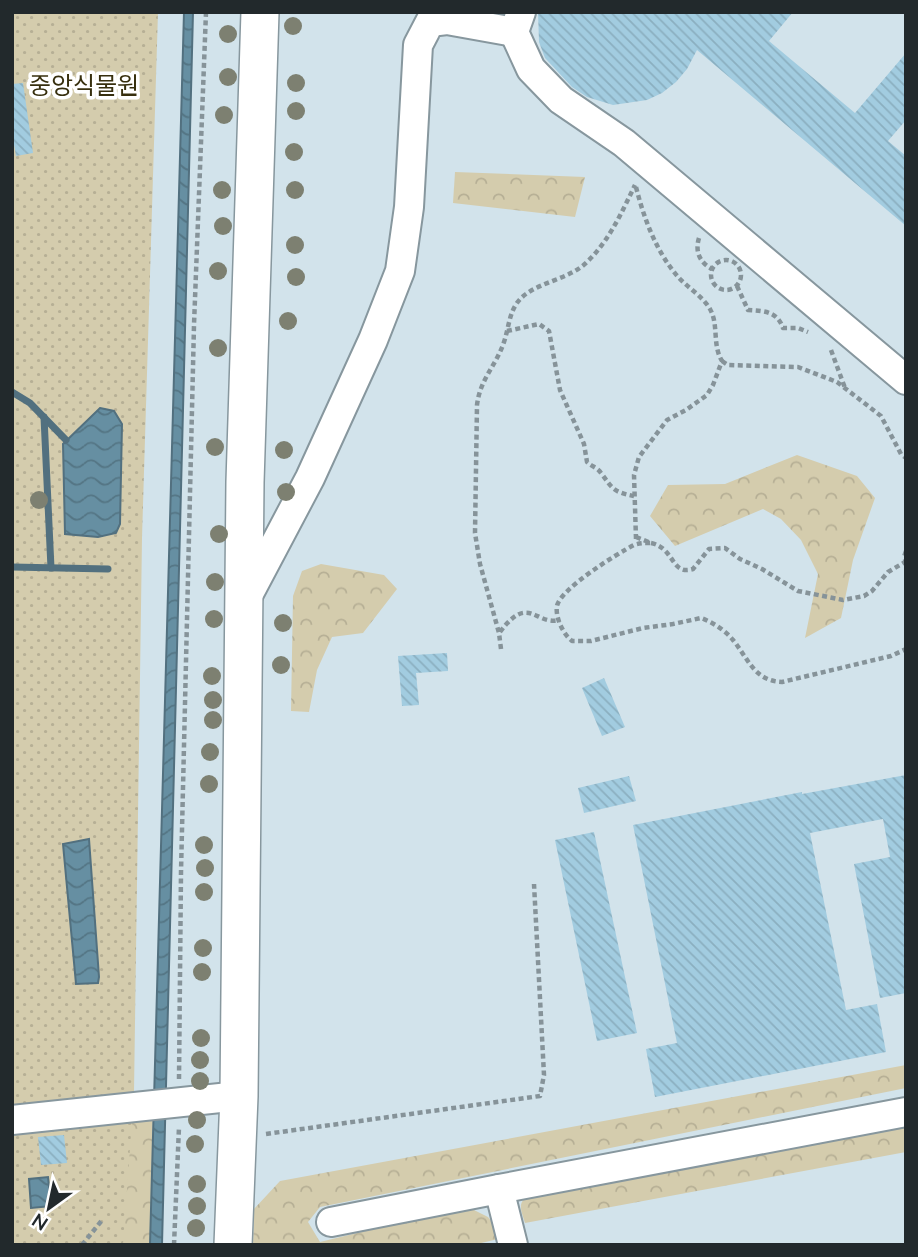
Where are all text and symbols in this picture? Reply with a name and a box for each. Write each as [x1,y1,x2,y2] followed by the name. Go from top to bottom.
[29,70,139,102] park label: 중앙식물원
[14,1173,84,1243] north arrow
[27,1207,53,1236] text: N

